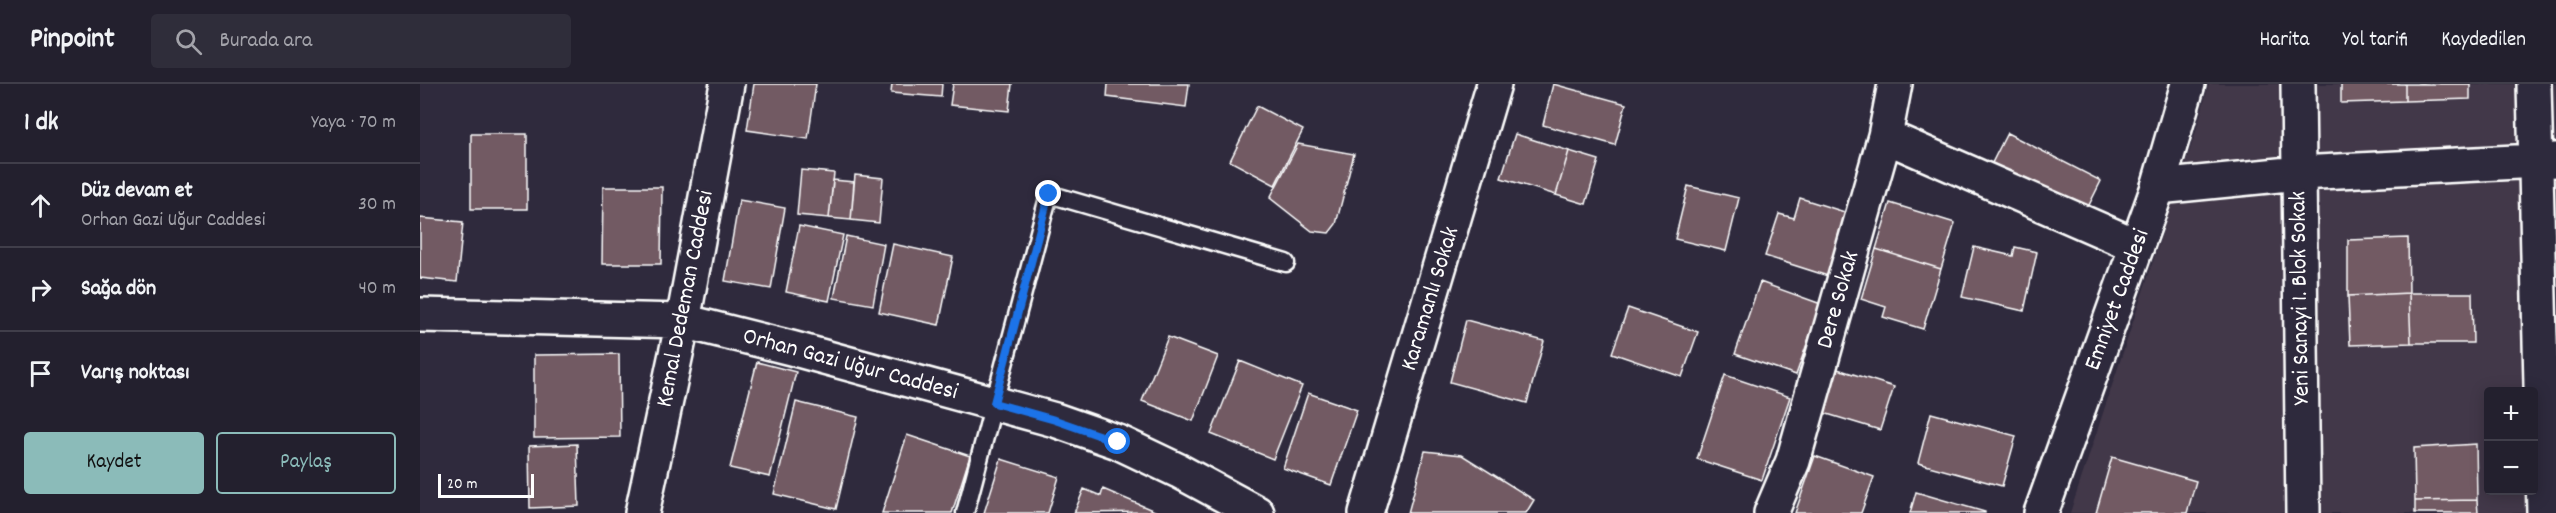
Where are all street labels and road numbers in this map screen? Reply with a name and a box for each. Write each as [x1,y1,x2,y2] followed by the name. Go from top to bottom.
[648,188,724,410] street label: Kemal Dedeman Caddesi
[2282,191,2320,405] street label: Yeni Sanayi 1. Blok Sokak
[1393,223,1469,375] street label: Karamanlı Sokak
[2077,225,2159,375] street label: Emniyet Caddesi
[1809,247,1869,353] street label: Dere Sokak
[739,320,961,410] street label: Orhan Gazi Uğur Caddesi

